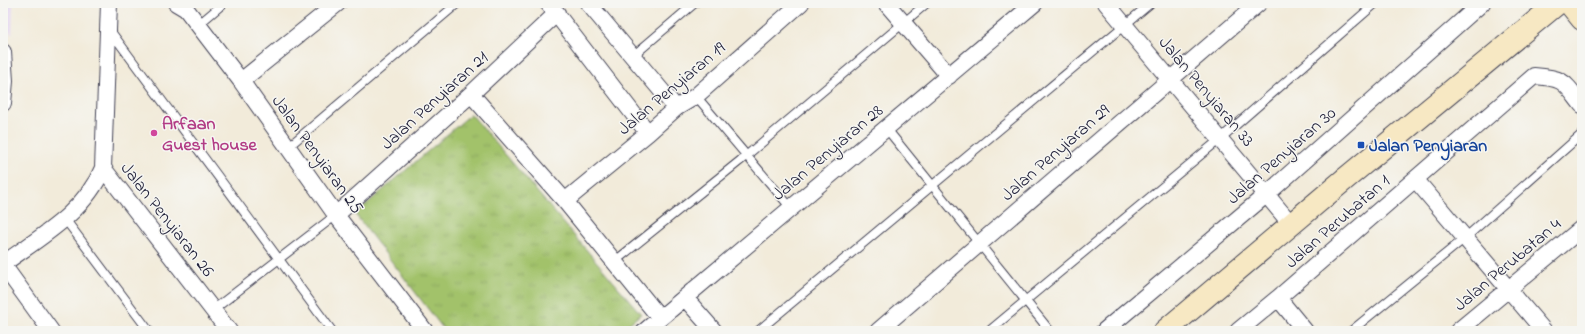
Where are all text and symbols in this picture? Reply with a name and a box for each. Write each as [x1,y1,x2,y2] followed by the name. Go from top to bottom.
[1151,31,1260,153] street label: Jalan Penyiaran 33
[613,36,732,142] street label: Jalan Penyiaran 19
[376,46,495,157] street label: Jalan Penyiaran 21
[264,90,369,220] street label: Jalan Penyiaran 25
[996,98,1117,208] street label: Jalan Penyiaran 29
[767,99,890,208] street label: Jalan Penyiaran 28
[1222,101,1343,212] street label: Jalan Penyiaran 30
[162,112,258,159] place label: Arfaan Guest house
[149,128,159,138] marker: Arfaan Guest house
[1369,134,1487,161] place label: Jalan Penyiaran
[1356,140,1366,150] marker: Jalan Penyiaran
[113,157,220,283] street label: Jalan Penyiaran 26
[1280,169,1397,276] street label: Jalan Perubatan 1
[1449,212,1568,318] street label: Jalan Perubatan 4

